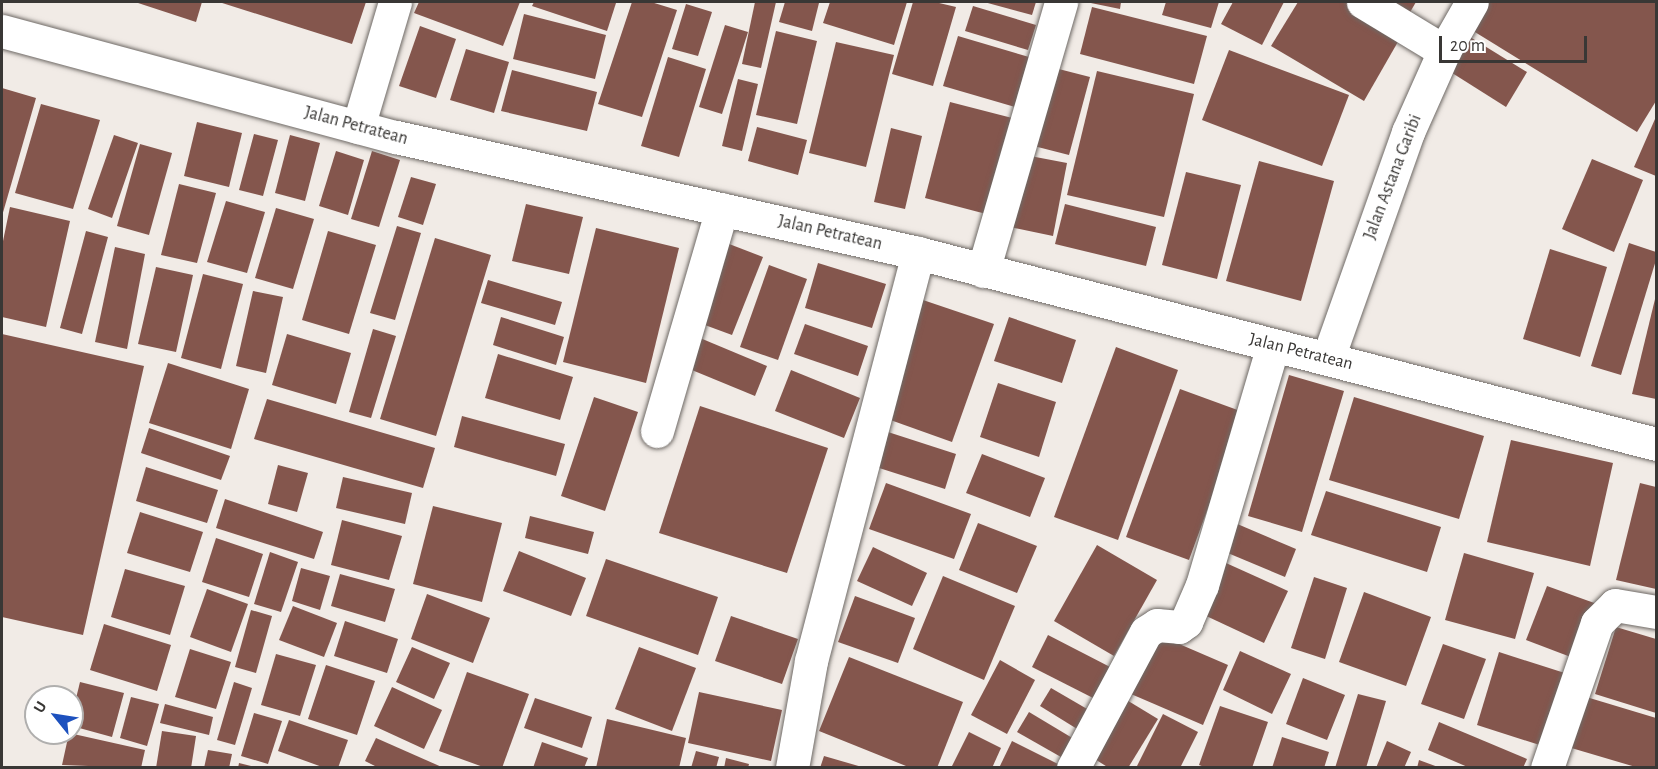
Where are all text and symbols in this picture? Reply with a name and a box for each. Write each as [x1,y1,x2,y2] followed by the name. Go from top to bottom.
[1442,24,1590,62] scale bar
[1450,37,1485,55] text: 20 m
[302,102,410,150] street label: Jalan Petratean
[1359,111,1427,243] street label: Jalan Astana Garibi
[776,211,884,255] street label: Jalan Petratean
[1247,329,1355,375] street label: Jalan Petratean
[24,685,84,745] north arrow
[31,699,50,715] text: U

